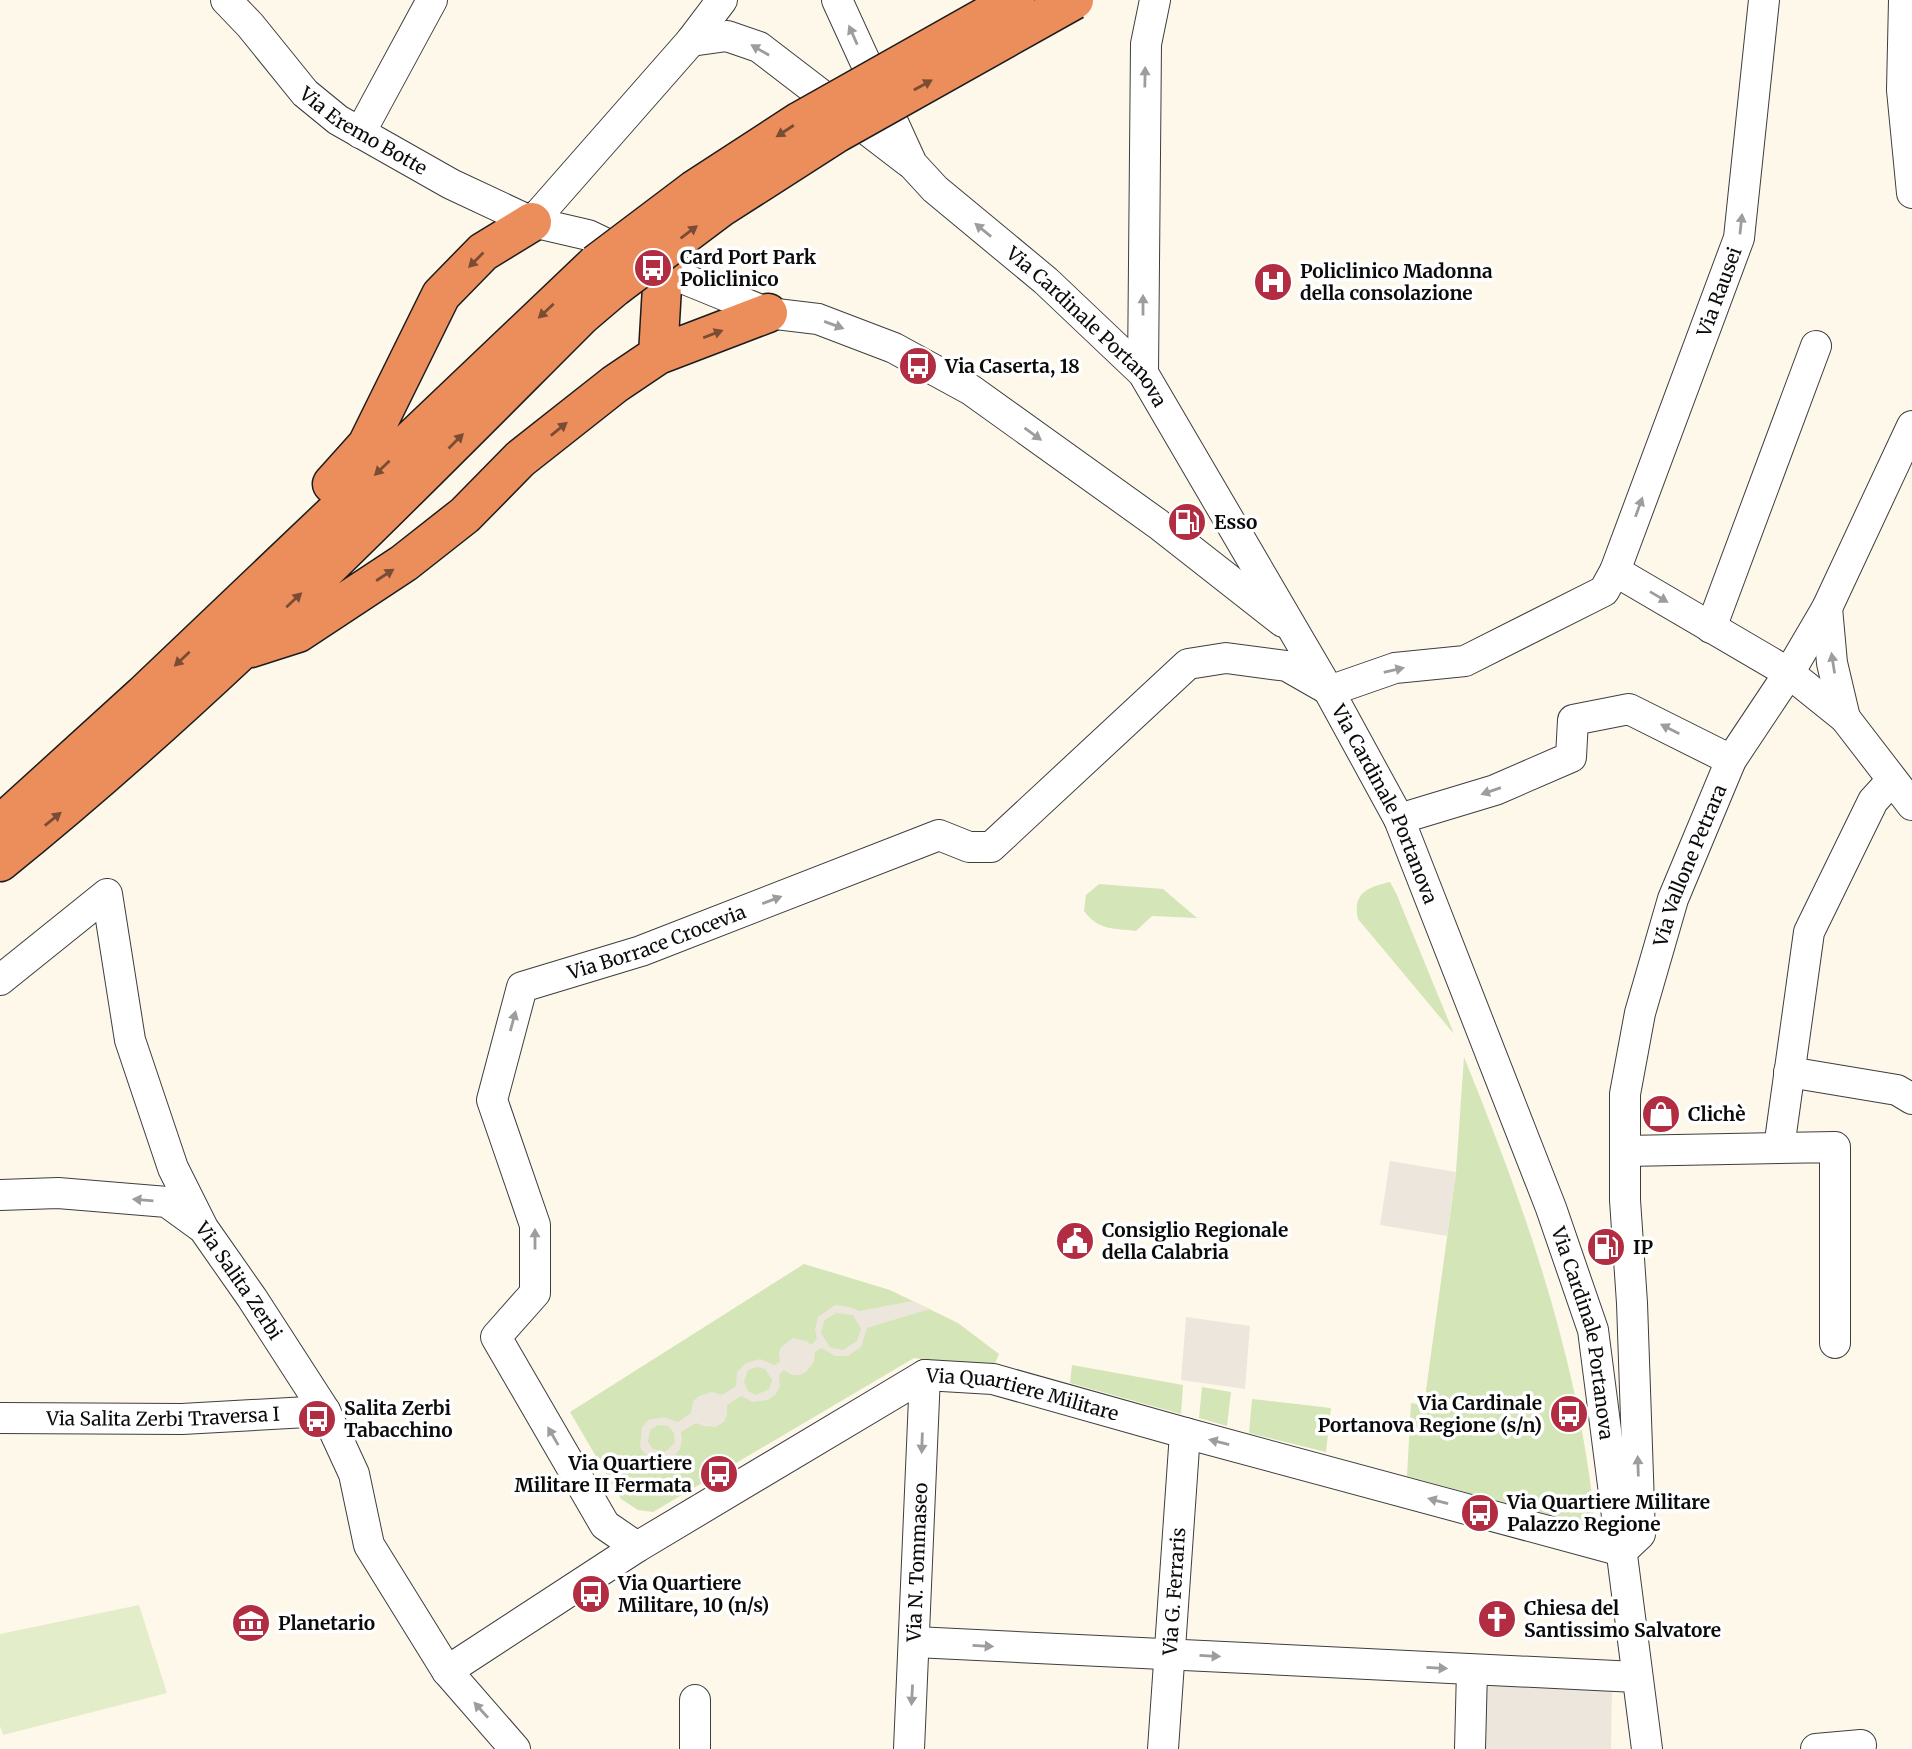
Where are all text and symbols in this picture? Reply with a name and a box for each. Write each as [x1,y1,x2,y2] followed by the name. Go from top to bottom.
[847,25,859,45] one-way arrow
[750,44,769,56] one-way arrow
[1139,66,1151,88] one-way arrow
[913,79,933,91] one-way arrow
[294,81,432,180] street label: Via Eremo Botte
[776,124,794,138] one-way arrow
[1735,213,1746,235] one-way arrow
[974,223,991,238] one-way arrow
[680,225,698,239] one-way arrow
[1001,241,1172,411] street label: Via Cardinale Portanova
[1691,244,1747,341] street label: Via Rausei
[680,245,817,291] place label: Card Port Park Policlinico
[632,247,674,289] bus stop icon: Card Port Park Policlinico
[467,251,484,268] one-way arrow
[1300,259,1493,305] place label: Policlinico Madonna della consolazione
[1252,261,1294,303] hospital icon: Policlinico Madonna della consolazione
[1137,294,1149,316] one-way arrow
[538,302,555,318] one-way arrow
[824,320,845,331] one-way arrow
[702,329,723,340] one-way arrow
[897,345,939,387] bus stop icon: Via Caserta, 18
[944,354,1080,378] place label: Via Caserta, 18
[549,421,567,436] one-way arrow
[1024,427,1042,441] one-way arrow
[447,433,464,449] one-way arrow
[373,460,390,477] one-way arrow
[1634,497,1645,518] one-way arrow
[1166,501,1208,543] fuel station icon: Esso
[1214,510,1257,534] place label: Esso
[375,569,395,582] one-way arrow
[1649,591,1668,603] one-way arrow
[285,593,302,609] one-way arrow
[174,651,191,667] one-way arrow
[1827,652,1838,674] one-way arrow
[1383,664,1405,675] one-way arrow
[1326,699,1443,907] street label: Via Cardinale Portanova
[1660,724,1680,735] one-way arrow
[1648,781,1731,950] street label: Via Vallone Petrara
[1481,786,1502,797] one-way arrow
[44,812,62,827] one-way arrow
[762,894,783,905] one-way arrow
[564,899,749,985] street label: Via Borrace Crocevia
[508,1011,518,1032] one-way arrow
[1640,1093,1682,1135] shop icon: Clichè
[1688,1102,1746,1126] place label: Clichè
[132,1194,154,1205] one-way arrow
[190,1216,288,1344] street label: Via Salita Zerbi
[1102,1218,1288,1264] place label: Consiglio Regionale della Calabria
[1054,1220,1096,1262] public building icon: Consiglio Regionale della Calabria
[1546,1223,1619,1441] street label: Via Cardinale Portanova
[1585,1226,1627,1268] fuel station icon: IP
[529,1228,541,1250] one-way arrow
[1633,1235,1654,1259] place label: IP
[925,1363,1121,1426] street label: Via Quartiere Militare
[1318,1391,1542,1437] place label: Via Cardinale Portanova Regione (s/n)
[1548,1393,1590,1435] bus stop icon: Via Cardinale Portanova Regione (s/n)
[344,1396,453,1442] place label: Salita Zerbi Tabacchino
[296,1398,338,1440] bus stop icon: Salita Zerbi Tabacchino
[45,1402,280,1431] street label: Via Salita Zerbi Traversa I
[547,1426,559,1445] one-way arrow
[917,1432,928,1454] one-way arrow
[1208,1436,1230,1447] one-way arrow
[514,1451,692,1497] place label: Via Quartiere Militare II Fermata
[698,1453,740,1495] bus stop icon: Via Quartiere Militare II Fermata
[1632,1455,1643,1477] one-way arrow
[902,1482,932,1643] street label: Via N. Tommaseo
[1506,1490,1710,1536] place label: Via Quartiere Militare Palazzo Regione
[1459,1492,1501,1534] bus stop icon: Via Quartiere Militare Palazzo Regione
[1427,1496,1448,1506] one-way arrow
[1157,1527,1190,1657] street label: Via G. Ferraris
[617,1571,769,1617] place label: Via Quartiere Militare, 10 (n/s)
[570,1573,612,1615] bus stop icon: Via Quartiere Militare, 10 (n/s)
[1524,1596,1721,1642] place label: Chiesa del Santissimo Salvatore
[1476,1598,1518,1640] church icon: Chiesa del Santissimo Salvatore
[230,1602,272,1644] museum icon: Planetario
[278,1611,375,1635] place label: Planetario
[972,1640,994,1651] one-way arrow
[1199,1651,1221,1662] one-way arrow
[1427,1663,1449,1674] one-way arrow
[906,1684,917,1706] one-way arrow
[473,1701,489,1719] one-way arrow

